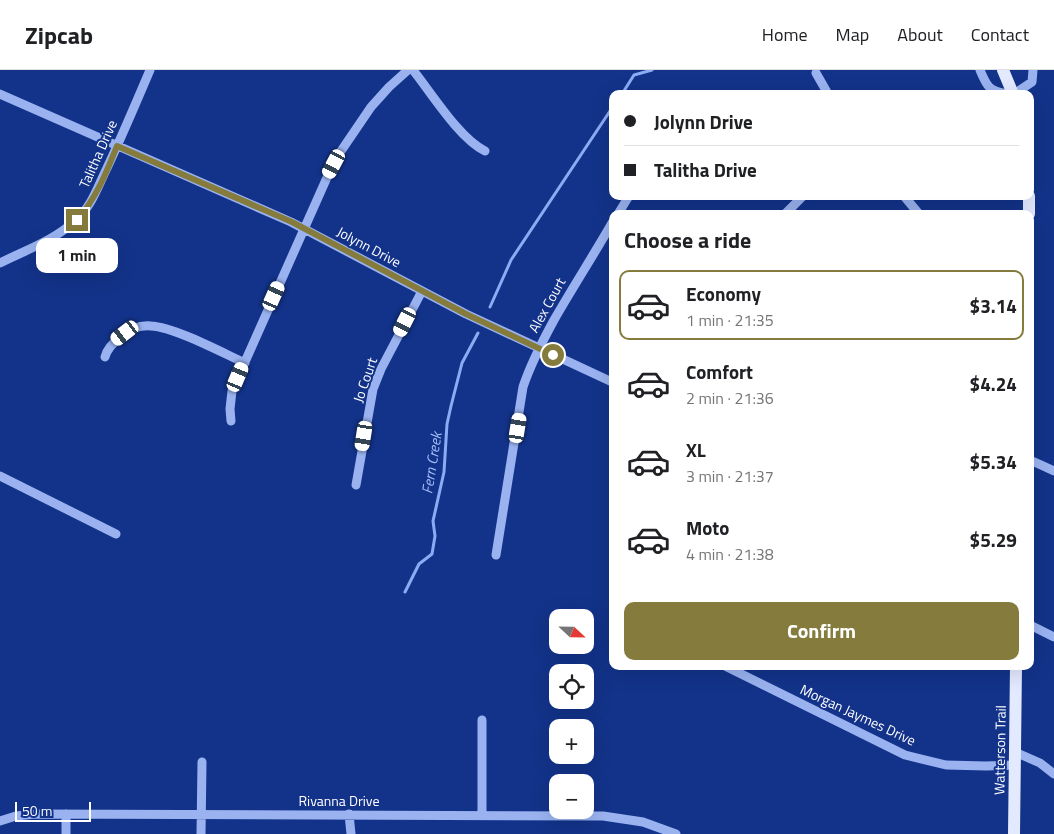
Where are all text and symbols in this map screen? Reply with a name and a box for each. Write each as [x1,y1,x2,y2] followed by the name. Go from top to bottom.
[25,17,93,53] text: Zipcab
[762,21,808,48] text: Home
[836,21,869,48] text: Map
[897,21,943,48] text: About
[971,21,1029,48] text: Contact
[654,107,753,136] text: Jolynn Drive
[73,116,122,191] street label: Talitha Drive
[320,147,347,181] car
[654,155,757,184] text: Talitha Drive
[66,209,88,231] route end
[333,221,405,272] street label: Jolynn Drive
[624,223,751,257] text: Choose a ride
[36,238,118,272] callout: 1 min
[58,243,96,267] text: 1 min
[523,273,570,336] street label: Alex Court
[261,279,286,313] car
[686,279,761,308] text: Economy
[626,283,671,328] icon: car
[970,291,1017,320] text: $3.14
[391,305,418,339] car
[686,308,774,332] text: 1 min · 21:35
[108,318,141,348] car
[542,344,564,366] route start
[347,354,382,405] street label: Jo Court
[686,357,753,386] text: Comfort
[225,360,250,394] car
[626,361,671,406] icon: car
[970,369,1017,398] text: $4.24
[686,386,774,410] text: 2 min · 21:36
[508,412,527,444] car
[354,420,373,452] car
[415,428,448,495] water label: Fern Creek
[686,435,706,464] text: XL
[626,439,671,484] icon: car
[970,447,1017,476] text: $5.34
[686,464,774,488] text: 3 min · 21:37
[686,513,729,542] text: Moto
[626,517,671,562] icon: car
[970,525,1017,554] text: $5.29
[686,542,774,566] text: 4 min · 21:38
[624,602,1019,660] button: Confirm
[549,609,594,654] north arrow
[549,609,594,819] map controls
[549,664,594,709] button: locate
[797,679,919,751] street label: Morgan Jaymes Drive
[988,705,1011,795] street label: Watterson Trail
[549,719,594,764] button: +
[549,774,594,819] button: −
[298,790,380,811] street label: Rivanna Drive
[15,799,91,822] scale bar
[22,800,52,821] text: 50 m

